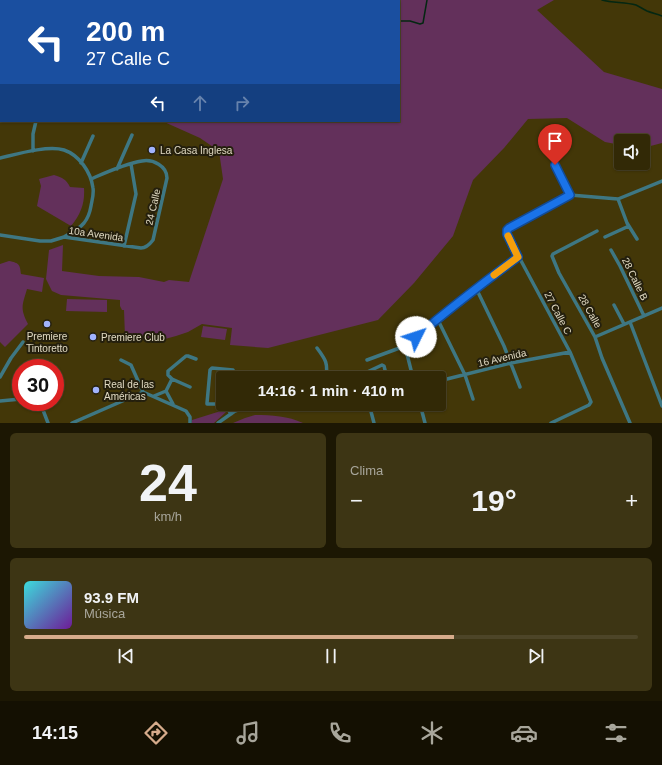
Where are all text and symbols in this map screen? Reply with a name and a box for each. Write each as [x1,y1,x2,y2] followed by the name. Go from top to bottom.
[20,16,72,68] icon: left
[86,16,165,47] text: 200 m
[86,49,170,69] text: 27 Calle C
[147,92,169,114] icon: left
[189,92,211,114] icon: ahead
[231,92,253,114] icon: right
[538,124,572,165] pin
[544,130,566,152] icon: arrive
[614,134,650,170] map controls
[614,134,650,170] button: sound
[147,145,157,155] marker: La Casa Inglesa
[160,145,233,156] place label: La Casa Inglesa
[144,187,163,226] street label: 24 Calle
[68,225,124,243] street label: 10a Avenida
[620,256,650,302] street label: 28 Calle B
[542,290,574,336] street label: 27 Calle C
[576,292,604,330] street label: 28 Calle
[395,316,437,358] position arrow
[42,319,52,329] marker: Premiere Tintoretto
[26,331,68,354] place label: Premiere Tintoretto
[88,332,98,342] marker: Premiere Club
[101,332,165,343] place label: Premiere Club
[477,347,528,369] street label: 16 Avenida
[12,359,64,411] speed limit sign: 30
[104,379,154,402] place label: Real de las Américas
[258,382,404,399] text: 14:16 · 1 min · 410 m
[91,385,101,395] marker: Real de las Américas
[139,454,197,512] text: 24
[350,463,383,478] text: Clima
[471,484,517,517] text: 19°
[350,488,363,513] text: −
[625,488,638,513] text: +
[154,509,182,524] text: km/h
[84,589,139,606] text: 93.9 FM
[84,606,125,621] text: Música
[115,645,137,667] icon: previous
[320,645,342,667] icon: pause
[525,645,547,667] icon: next
[142,719,170,747] icon: directions
[234,719,262,747] icon: music
[326,719,354,747] icon: phone
[418,719,446,747] icon: climate
[510,719,538,747] icon: car
[602,719,630,747] icon: filters
[32,723,78,743] text: 14:15

